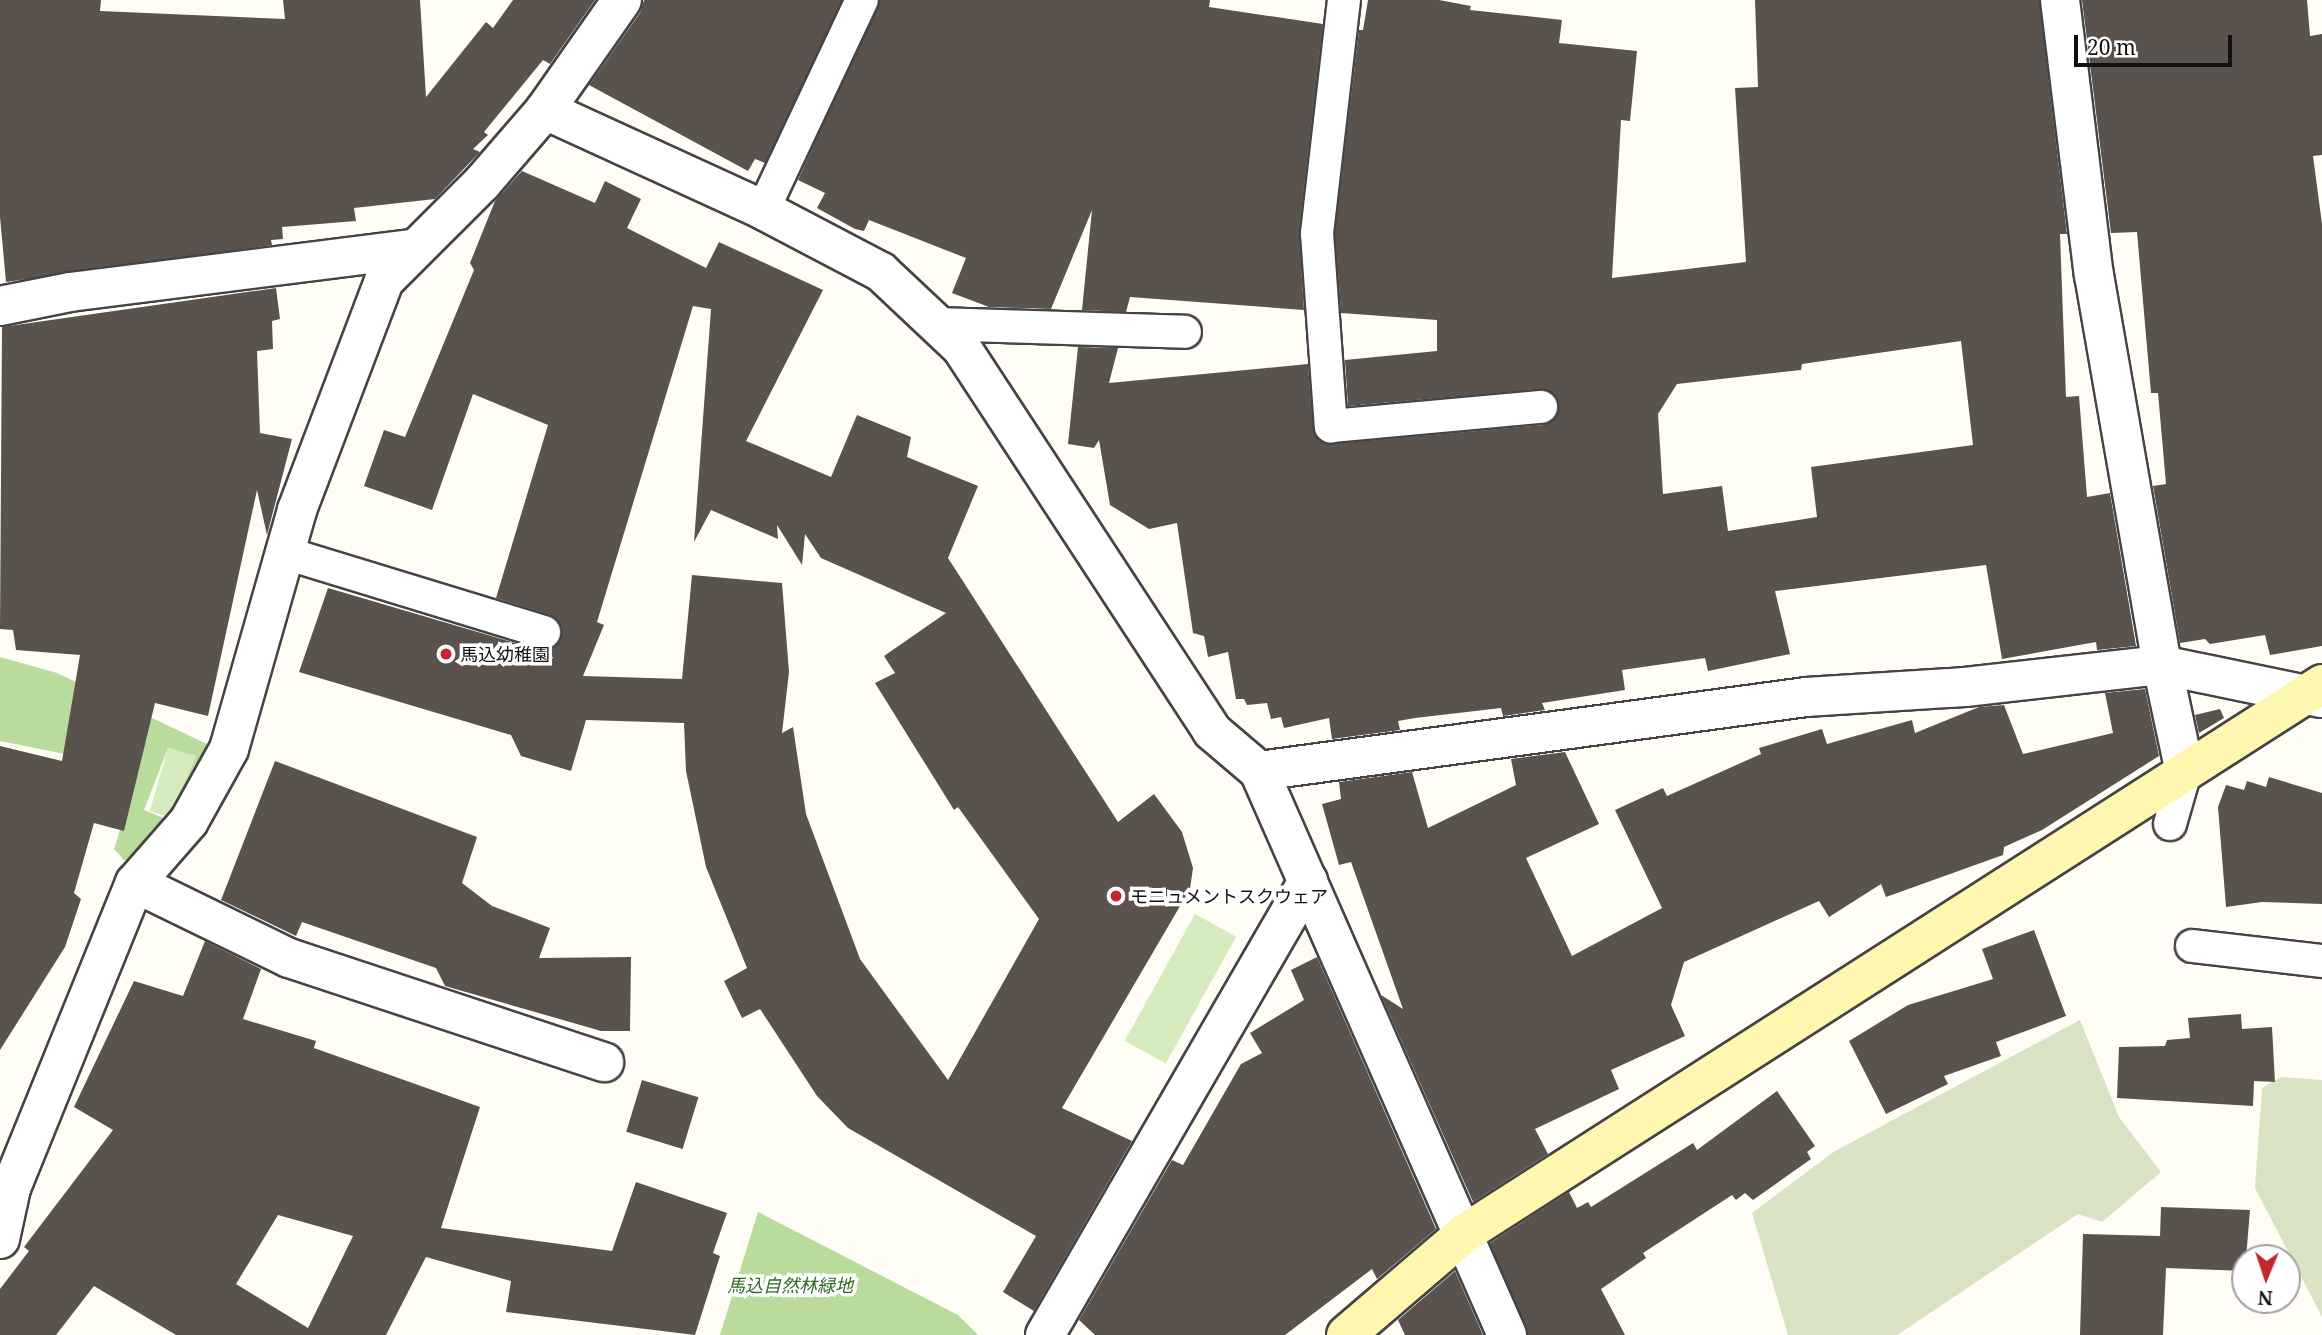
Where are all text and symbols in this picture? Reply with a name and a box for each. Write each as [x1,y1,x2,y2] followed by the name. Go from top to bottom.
[2077,21,2234,65] scale bar
[2087,33,2136,61] text: 20 m
[460,643,550,665] place label: 馬込幼稚園
[438,646,454,662] marker: 馬込幼稚園
[1130,885,1328,907] place label: モニュメントスクウェア
[1108,888,1124,904] marker: モニュメントスクウェア
[2231,1244,2301,1314] north arrow
[727,1274,853,1296] park label: 馬込自然林緑地
[2257,1285,2273,1311] text: N

